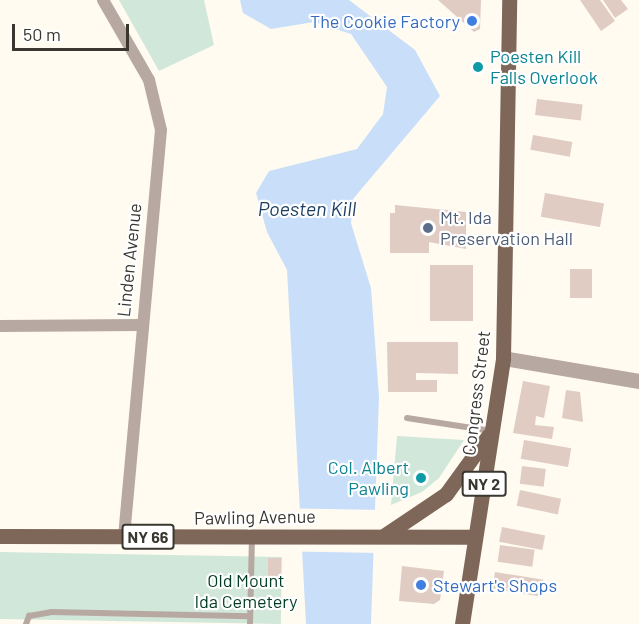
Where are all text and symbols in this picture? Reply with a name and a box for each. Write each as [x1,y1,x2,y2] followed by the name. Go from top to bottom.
[310,10,460,32] place label: The Cookie Factory
[15,12,132,50] scale bar
[465,14,479,28] marker: The Cookie Factory
[23,23,61,45] text: 50 m
[490,46,598,88] place label: Poesten Kill Falls Overlook
[471,60,485,74] marker: Poesten Kill Falls Overlook
[258,196,356,220] water label: Poesten Kill
[112,202,146,318] street label: Linden Avenue
[440,207,573,250] place label: Mt. Ida Preservation Hall
[421,221,435,235] marker: Mt. Ida Preservation Hall
[458,329,494,457] street label: Congress Street
[328,457,409,500] place label: Col. Albert Pawling
[414,471,428,485] marker: Col. Albert Pawling
[462,471,506,497] road number: NY 2
[194,505,316,529] street label: Pawling Avenue
[121,524,175,550] road number: NY 66
[194,570,298,612] park label: Old Mount Ida Cemetery
[433,574,557,596] place label: Stewart's Shops
[414,578,428,592] marker: Stewart's Shops

